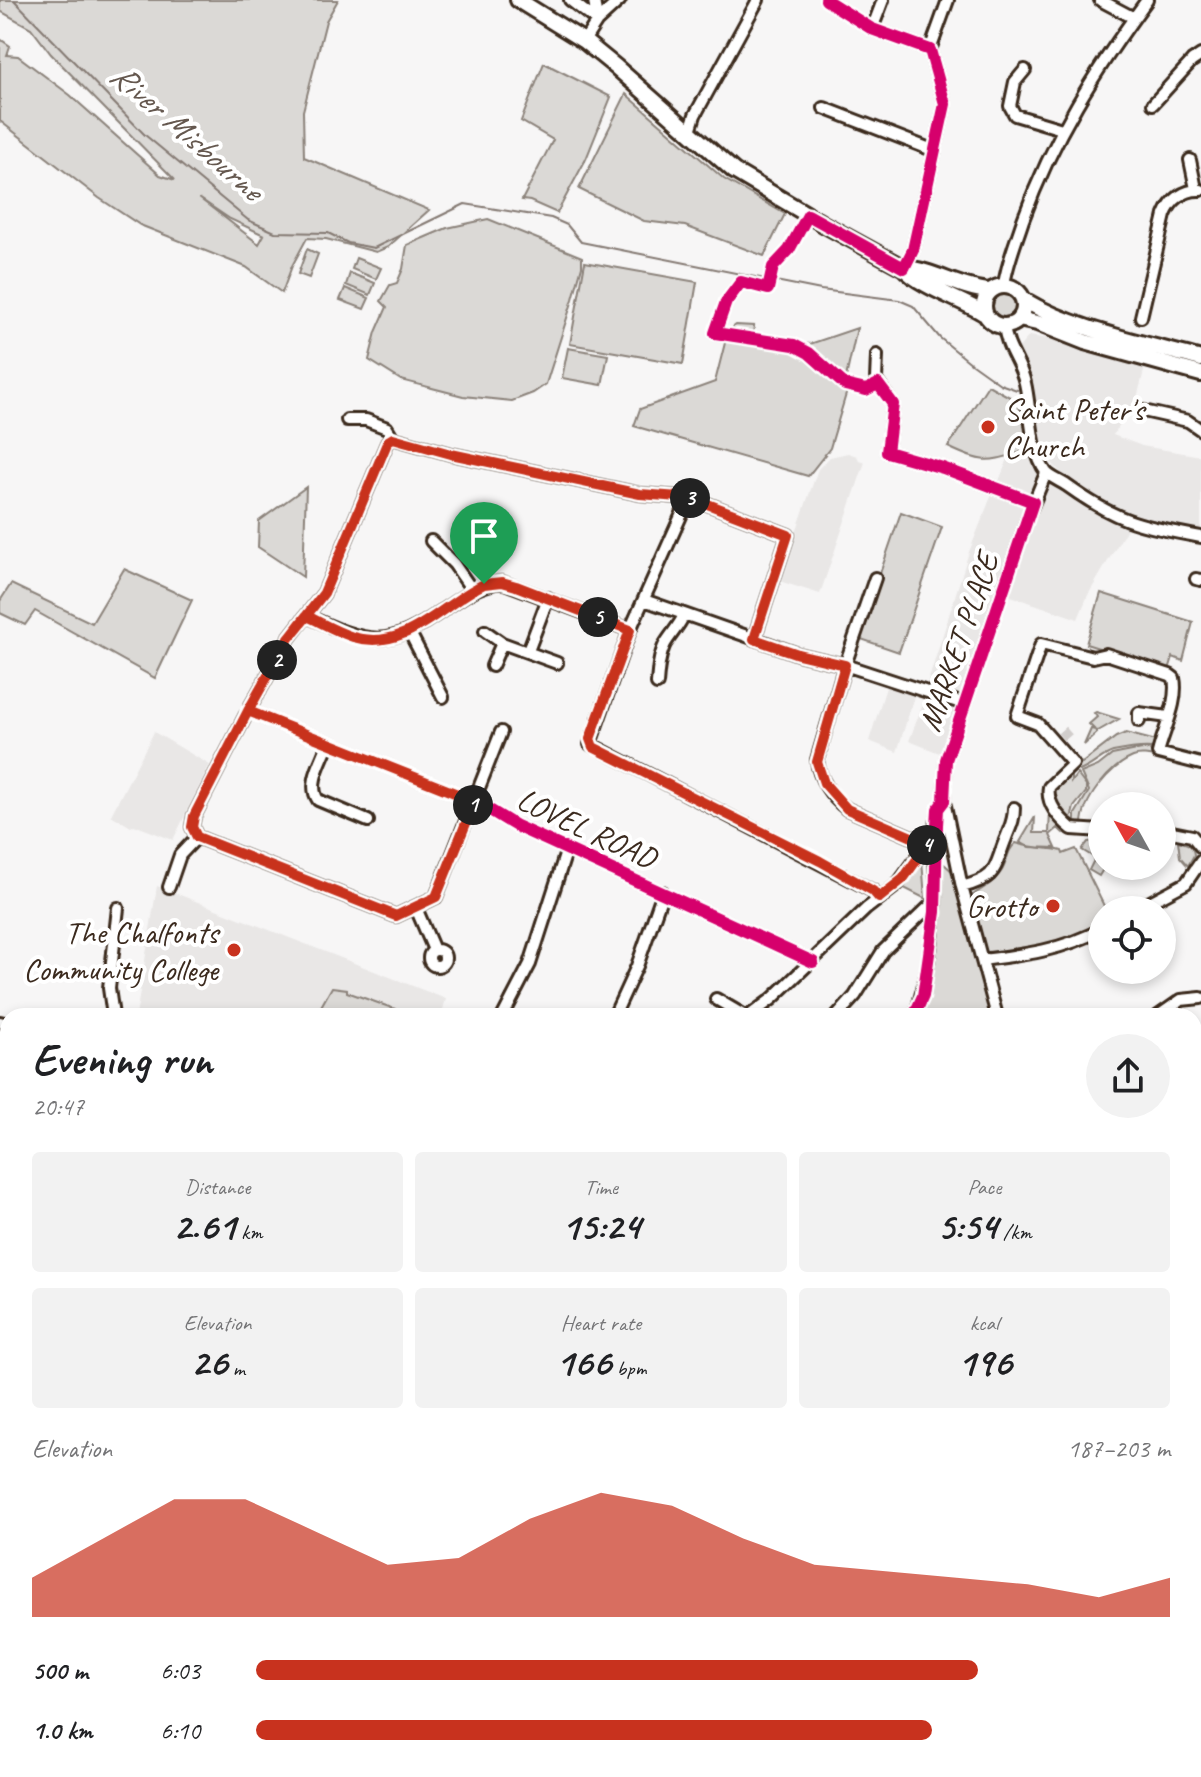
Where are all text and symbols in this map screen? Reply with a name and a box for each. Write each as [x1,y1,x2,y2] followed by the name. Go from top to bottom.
[102,53,276,213] water label: River Misbourne
[1004,389,1147,467] place label: Saint Peter's Church
[979,418,997,436] marker: Saint Peter's Church
[670,478,710,518] pin: 3
[685,484,695,512] text: 3
[450,502,518,584] pin
[462,514,506,558] icon: arrive
[909,544,1009,736] street label: MARKET PLACE
[578,597,618,637] pin: 5
[593,603,603,631] text: 5
[257,640,297,680] pin: 2
[272,646,282,674] text: 2
[511,778,665,880] street label: LOVEL ROAD
[453,785,493,825] pin: 1
[468,791,478,819] text: 1
[1088,792,1176,880] north arrow
[1088,792,1176,984] map controls
[907,825,947,865] pin: 4
[922,831,932,859] text: 4
[966,886,1041,927] place label: Grotto
[1088,896,1176,984] button: locate
[1044,897,1062,915] marker: Grotto
[23,912,221,990] place label: The Chalfonts Community College
[225,941,243,959] marker: The Chalfonts Community College
[32,1032,212,1087] text: Evening run
[1086,1034,1170,1118] button: share
[32,1090,84,1123] text: 20:47
[185,1173,250,1201] text: Distance
[584,1173,618,1201] text: Time
[967,1173,1001,1201] text: Pace
[173,1201,236,1251] text: 2.61
[561,1201,641,1251] text: 15:24
[937,1201,998,1251] text: 5:54
[236,1218,262,1246] text: km
[998,1218,1032,1246] text: /km
[184,1309,252,1337] text: Elevation
[561,1309,641,1337] text: Heart rate
[970,1309,999,1337] text: kcal
[190,1337,227,1387] text: 26
[555,1337,611,1387] text: 166
[957,1337,1012,1387] text: 196
[227,1354,245,1382] text: m
[611,1354,647,1382] text: bpm
[32,1432,112,1465] text: Elevation
[1067,1432,1170,1465] text: 187–203 m
[32,1654,88,1687] text: 500 m
[160,1654,200,1687] text: 6:03
[32,1714,92,1747] text: 1.0 km
[160,1714,200,1747] text: 6:10

